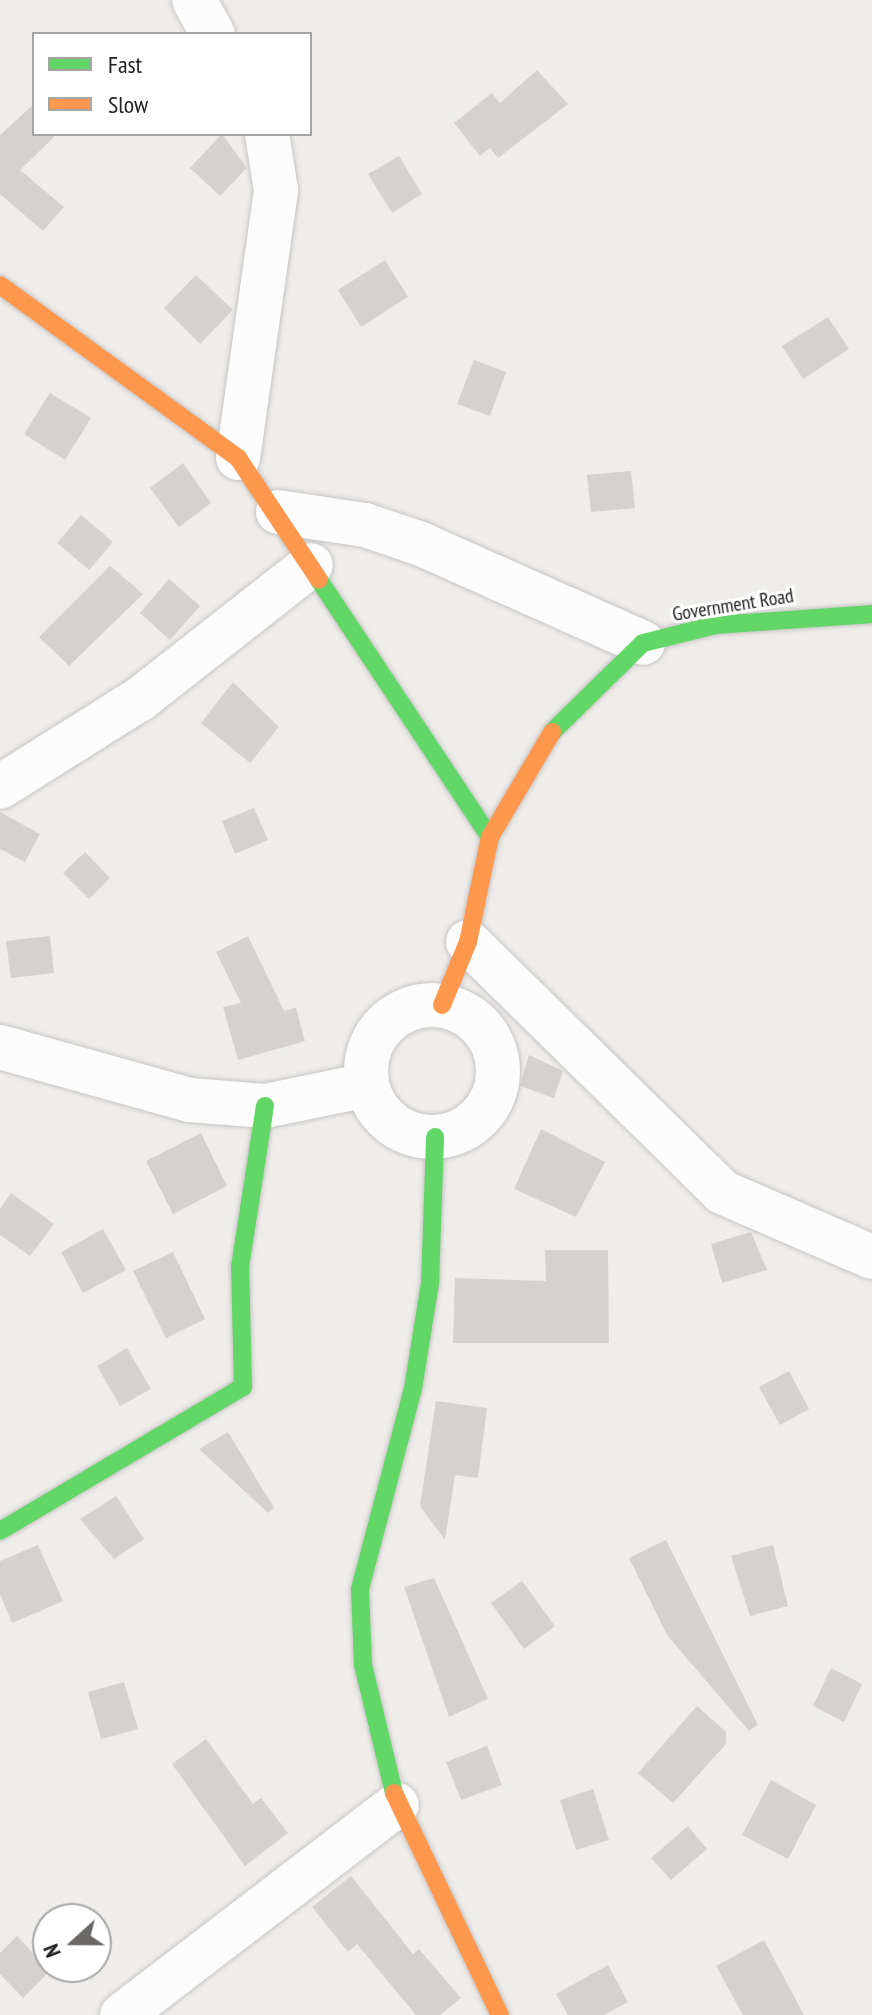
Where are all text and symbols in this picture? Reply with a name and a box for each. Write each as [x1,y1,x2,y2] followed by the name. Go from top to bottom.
[32,32,312,136] legend
[108,49,142,80] text: Fast
[108,89,148,120] text: Slow
[671,584,795,626] street label: Government Road
[32,1903,112,1983] north arrow
[36,1940,67,1961] text: N

